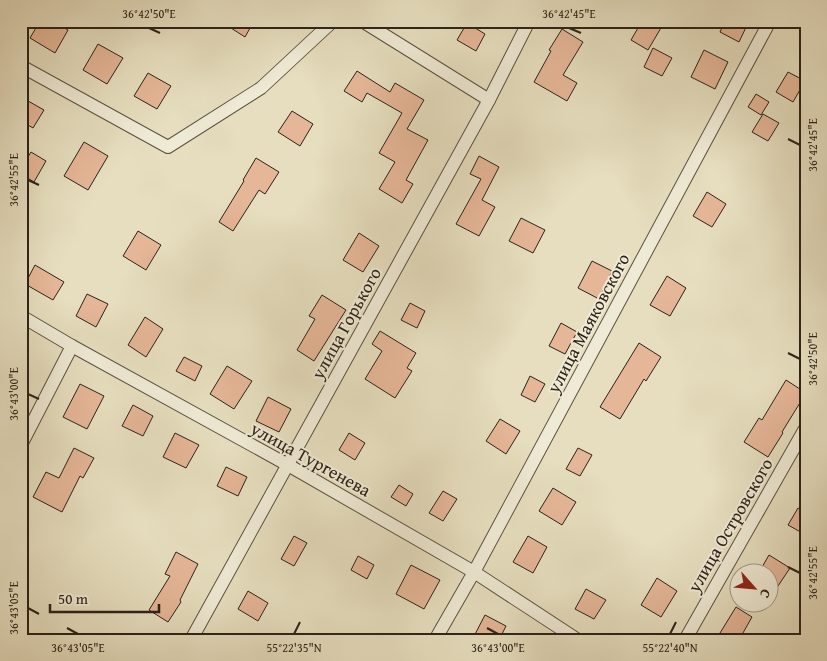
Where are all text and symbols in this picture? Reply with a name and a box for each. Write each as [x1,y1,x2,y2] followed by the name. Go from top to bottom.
[122,5,176,22] text: 36°42'50"E
[542,5,596,22] text: 36°42'45"E
[804,118,821,172] text: 36°42'45"E
[5,153,22,207] text: 36°42'55"E
[539,248,636,399] street label: улица Маяковского
[304,262,388,385] street label: улица Горького
[804,332,821,386] text: 36°42'50"E
[5,367,22,421] text: 36°43'00"E
[245,414,376,503] street label: улица Тургенева
[680,453,779,598] street label: улица Островского
[804,546,821,600] text: 36°42'55"E
[730,564,780,614] north arrow
[5,581,22,635] text: 36°43'05"E
[50,581,159,613] scale bar
[755,586,776,602] text: С
[58,588,89,609] text: 50 m
[51,639,105,656] text: 36°43'05"E
[266,639,322,656] text: 55°22'35"N
[471,639,525,656] text: 36°43'00"E
[642,639,698,656] text: 55°22'40"N

